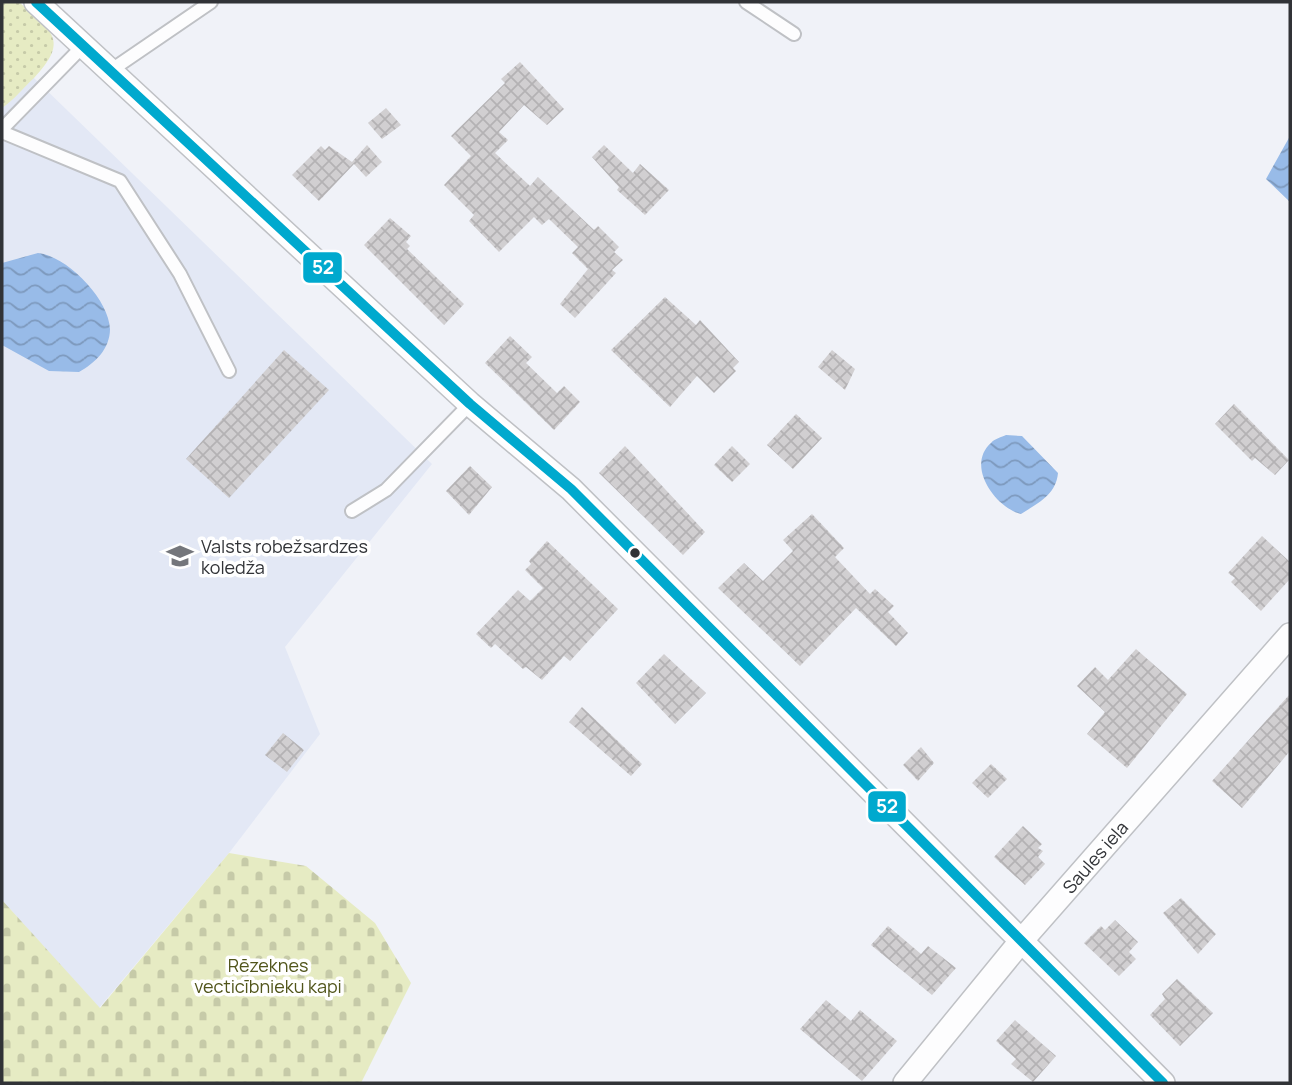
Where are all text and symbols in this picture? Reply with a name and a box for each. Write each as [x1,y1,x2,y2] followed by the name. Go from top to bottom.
[302,251,343,284] line badge: 52
[312,254,334,280] text: 52
[201,534,368,579] place label: Valsts robežsardzes koledža
[165,541,195,571] school or university icon: Valsts robežsardzes koledža
[628,546,642,560] unlabelled marker
[867,790,907,823] line badge: 52
[876,793,898,819] text: 52
[1057,816,1133,898] street label: Saules iela
[194,953,342,998] park label: Rēzeknes vecticībnieku kapi

